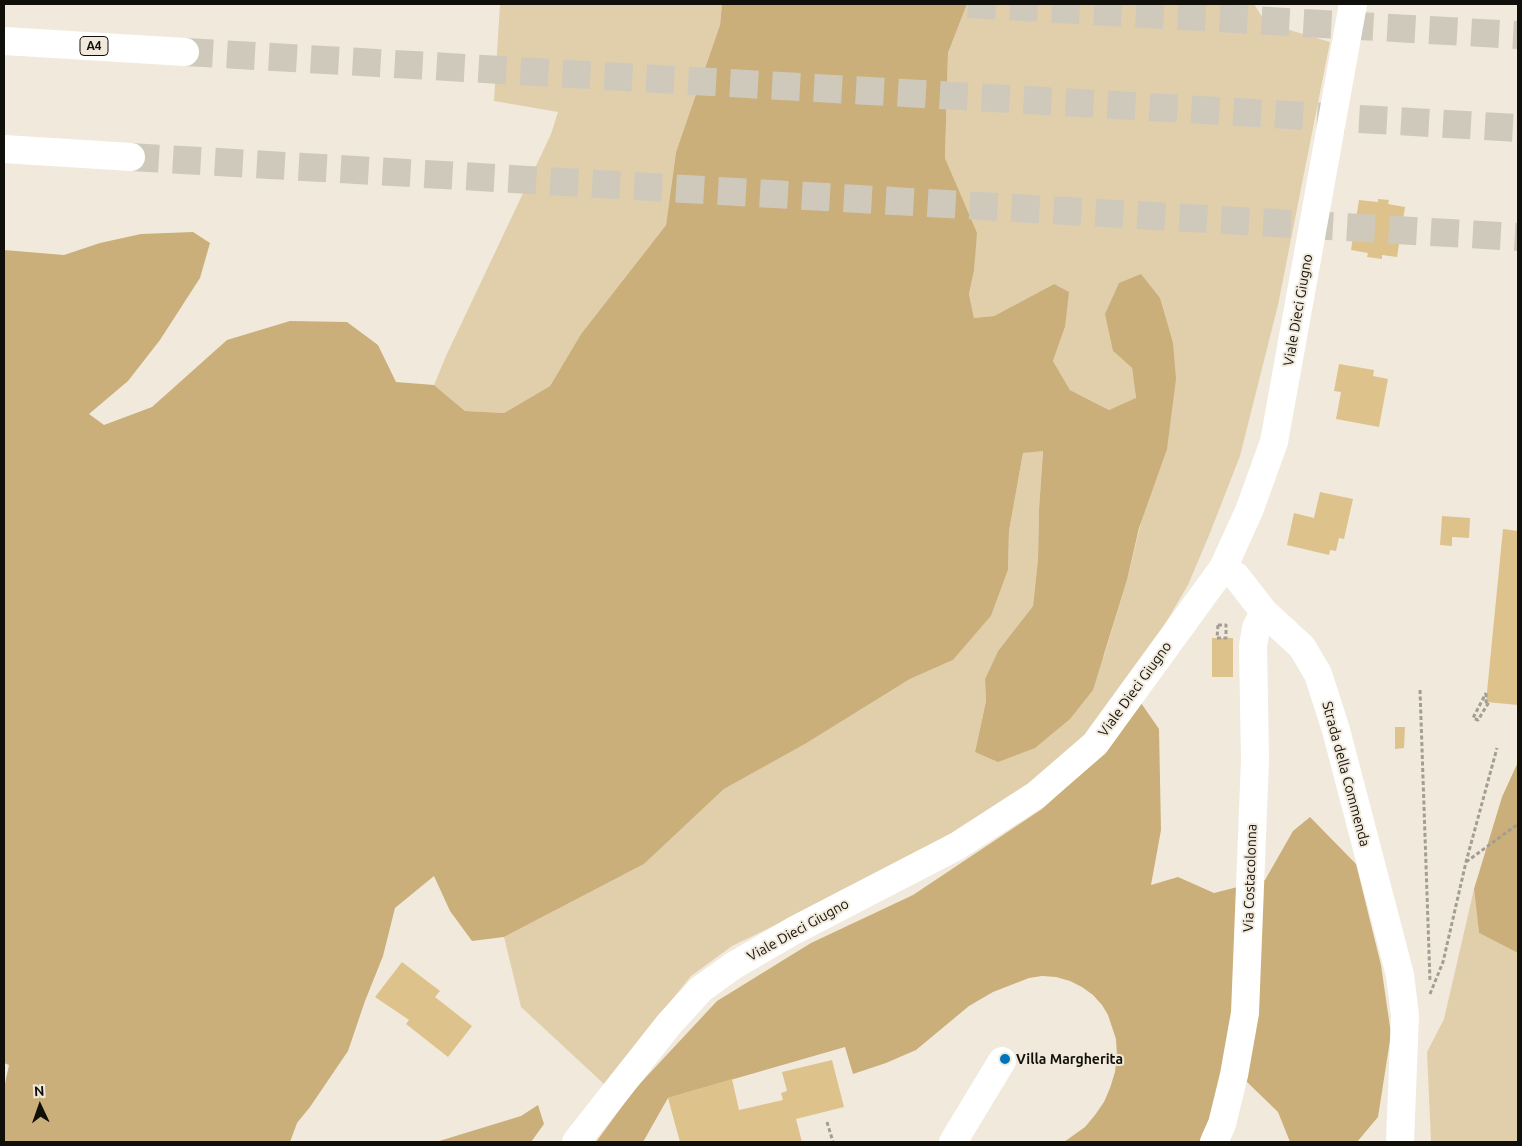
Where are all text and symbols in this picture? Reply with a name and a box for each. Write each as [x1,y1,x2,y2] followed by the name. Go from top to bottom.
[80,36,108,56] road number: A4
[1280,253,1316,367] street label: Viale Dieci Giugno
[1095,638,1175,740] street label: Viale Dieci Giugno
[1319,700,1373,848] street label: Strada della Commenda
[1240,824,1260,932] street label: Via Costacolonna
[744,895,852,965] street label: Viale Dieci Giugno
[1016,1051,1123,1067] place label: Villa Margherita
[998,1052,1012,1066] marker: Villa Margherita
[15,1081,65,1131] north arrow
[34,1083,45,1099] text: N

